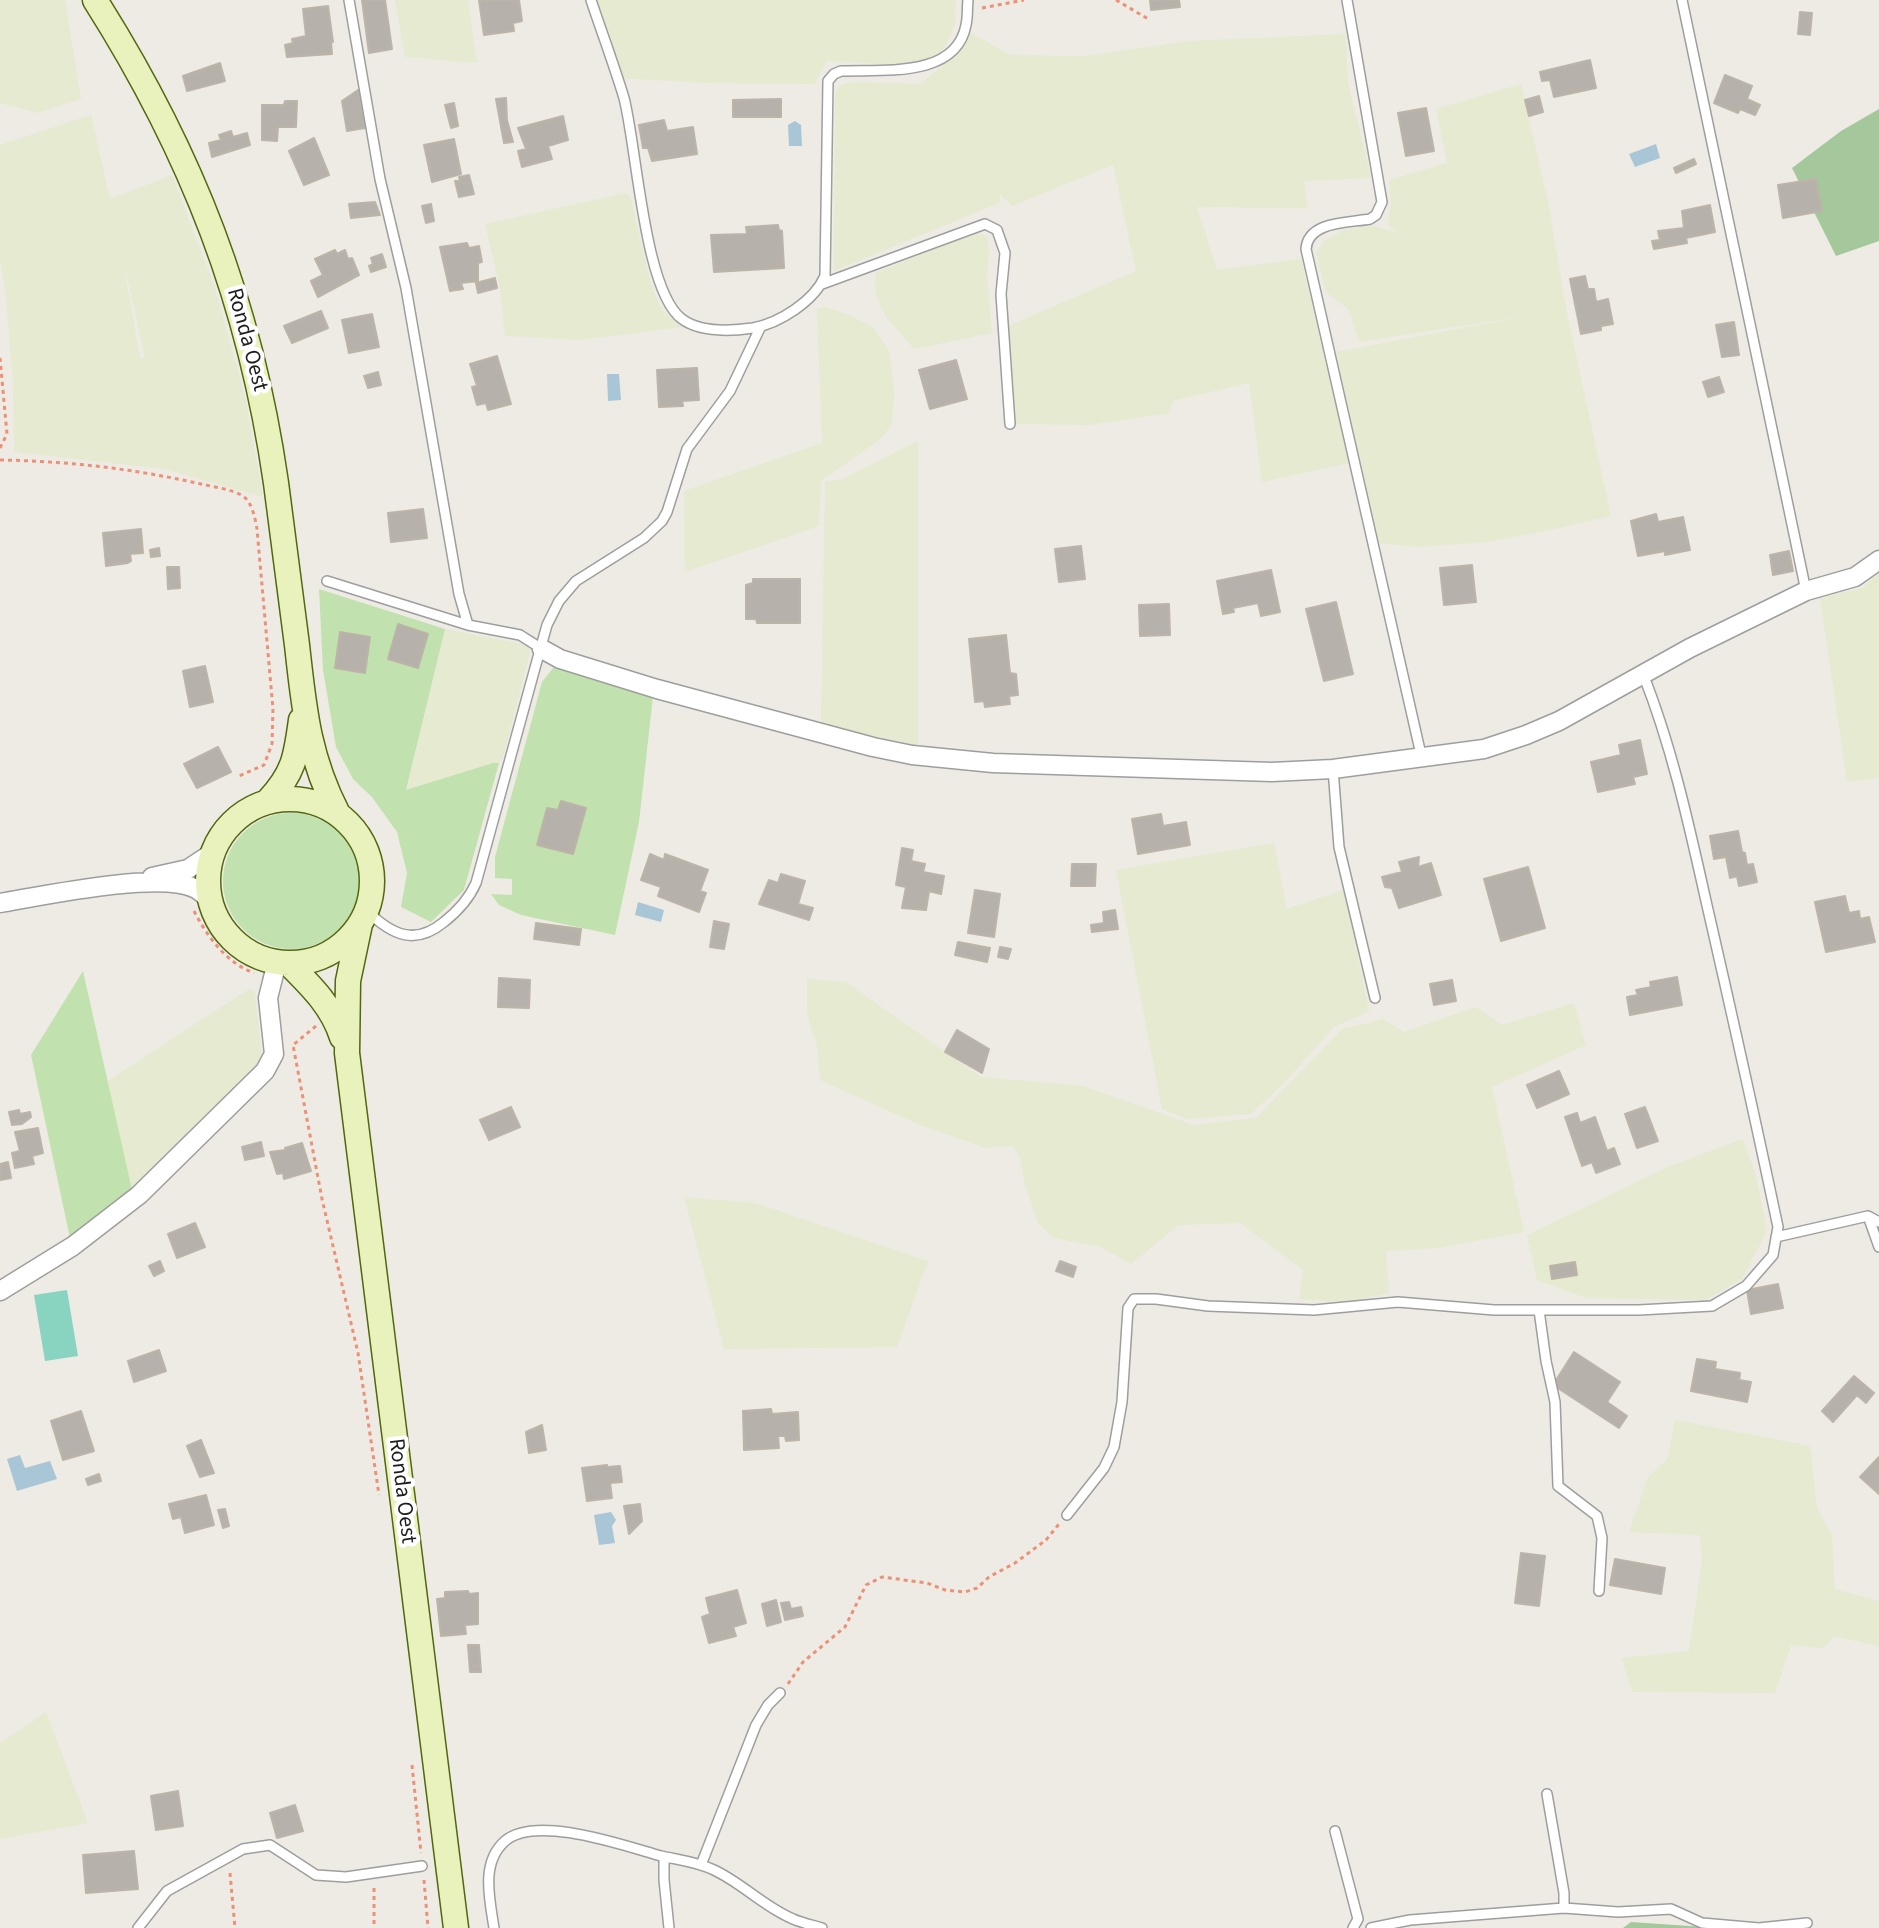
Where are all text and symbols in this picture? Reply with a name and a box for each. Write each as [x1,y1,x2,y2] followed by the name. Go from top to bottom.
[220,286,272,394] street label: Ronda Oest
[381,1437,421,1545] street label: Ronda Oest

